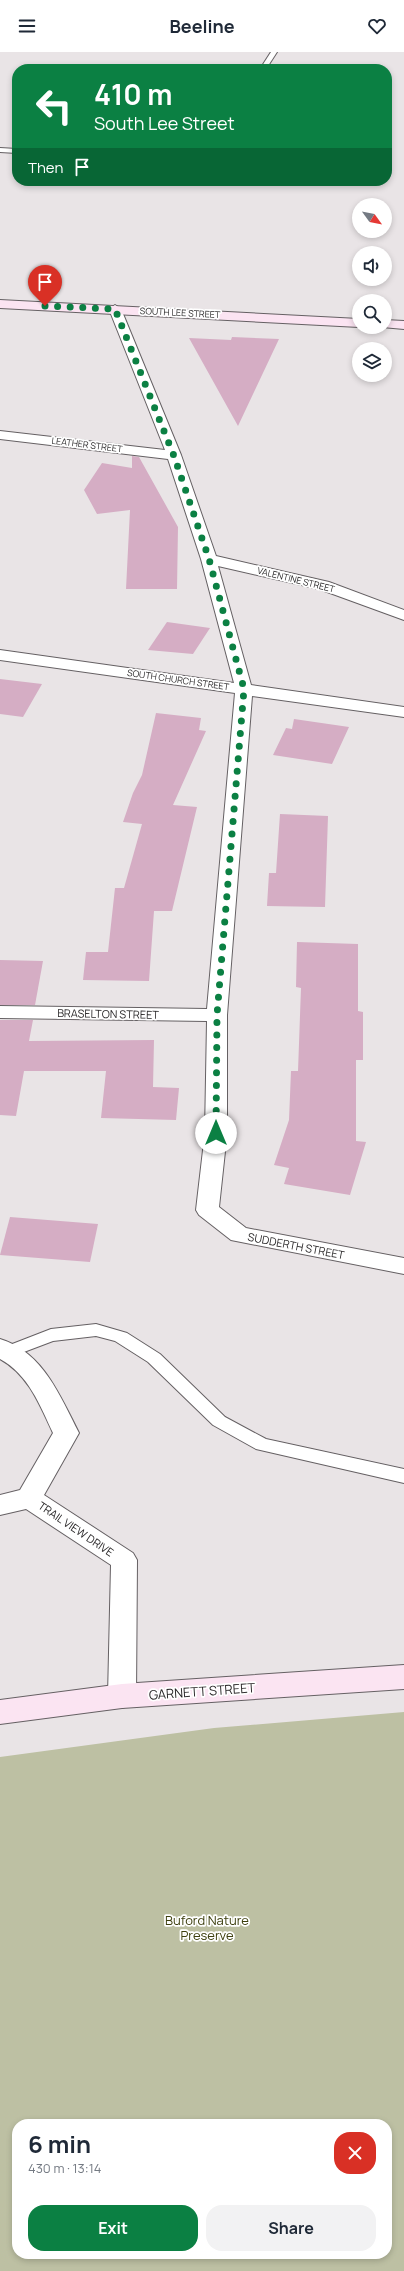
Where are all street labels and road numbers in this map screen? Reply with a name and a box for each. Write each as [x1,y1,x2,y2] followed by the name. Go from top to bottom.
[139,304,221,321] street label: SOUTH LEE STREET
[51,434,124,455] street label: LEATHER STREET
[256,564,337,596] street label: VALENTINE STREET
[126,666,231,693] street label: SOUTH CHURCH STREET
[57,1005,159,1022] street label: BRASELTON STREET
[246,1229,346,1262] street label: SUDDERTH STREET
[36,1498,117,1559] street label: TRAIL VIEW DRIVE
[148,1678,256,1704] street label: GARNETT STREET

